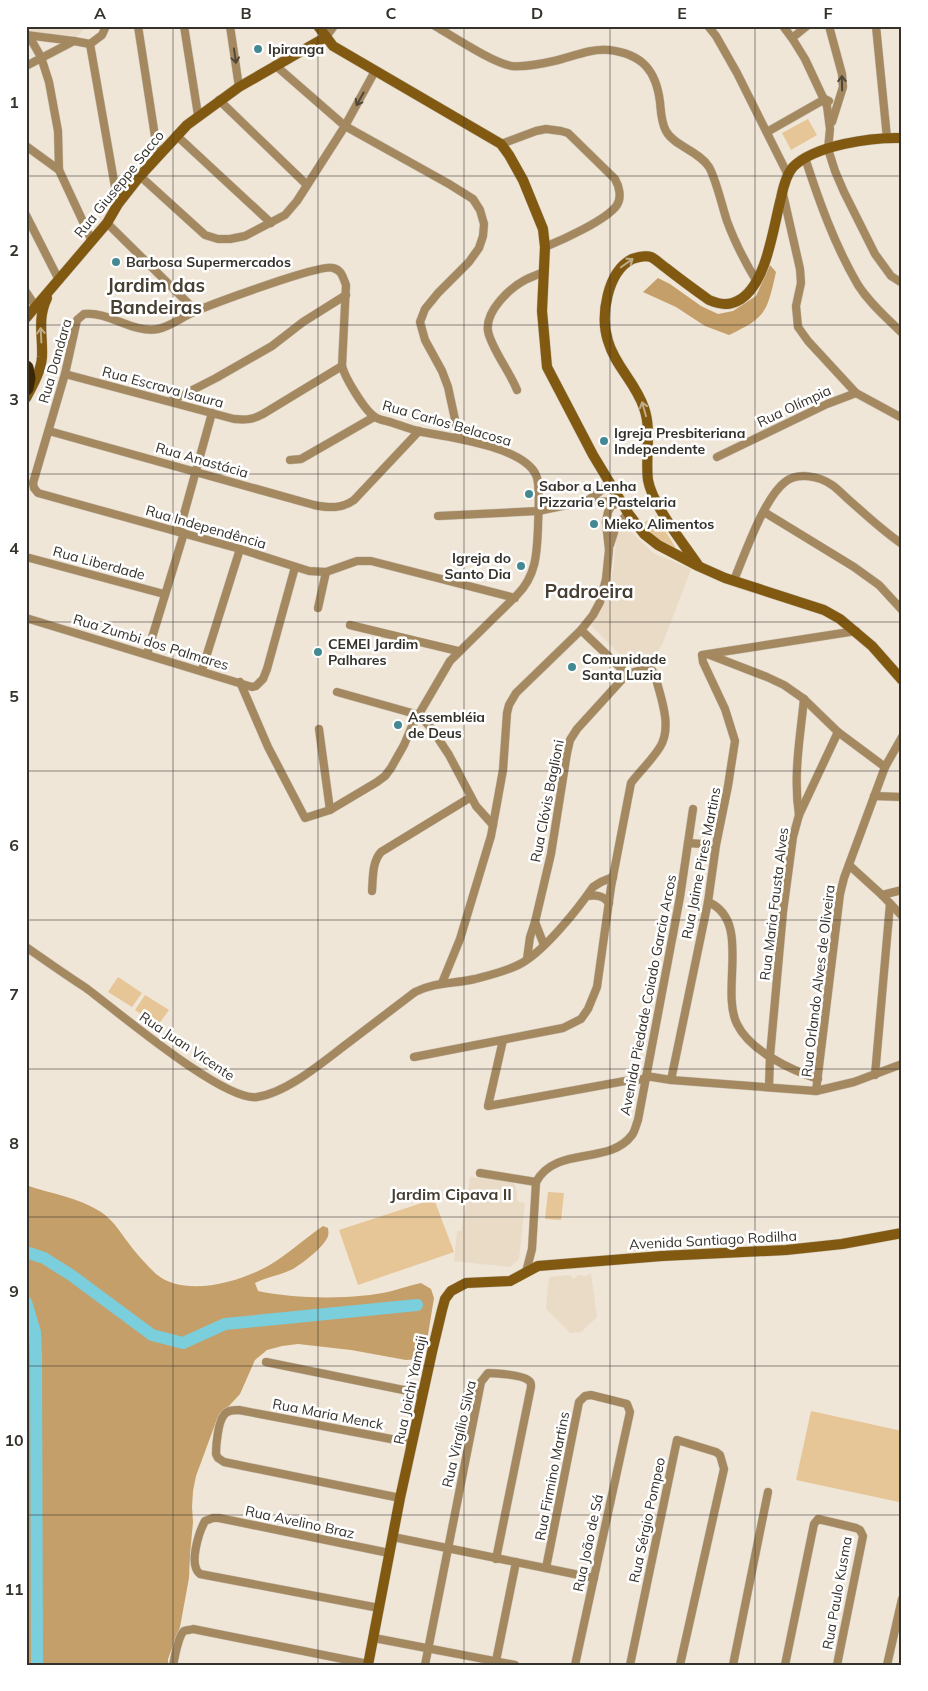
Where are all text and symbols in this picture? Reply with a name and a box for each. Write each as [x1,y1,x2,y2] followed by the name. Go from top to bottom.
[94,3,106,23] text: A
[240,3,252,23] text: B
[386,3,397,23] text: C
[531,3,543,23] text: D
[677,3,687,23] text: E
[823,3,833,23] text: F
[268,40,324,58] place label: Ipiranga
[252,43,264,55] marker: Ipiranga
[230,48,240,64] one-way arrow
[837,75,847,91] one-way arrow
[355,91,365,105] one-way arrow
[9,92,19,112] text: 1
[70,127,168,241] street label: Rua Giuseppe Sacco
[9,240,19,260] text: 2
[126,253,291,271] place label: Barbosa Supermercados
[110,256,122,268] marker: Barbosa Supermercados
[620,258,634,268] one-way arrow
[107,273,205,319] district label: Jardim das Bandeiras
[34,317,76,405] street label: Rua Dandara
[37,327,46,343] one-way arrow
[100,362,226,412] street label: Rua Escrava Isaura
[754,381,834,431] street label: Rua Olímpia
[9,389,19,409] text: 3
[380,396,514,450] street label: Rua Carlos Belacosa
[638,401,648,417] one-way arrow
[614,424,745,458] place label: Igreja Presbiteriana Independente
[598,435,610,447] marker: Igreja Presbiteriana Independente
[154,438,250,482] street label: Rua Anastácia
[539,477,676,511] place label: Sabor a Lenha Pizzaria e Pastelaria
[523,488,535,500] marker: Sabor a Lenha Pizzaria e Pastelaria
[144,501,268,553] street label: Rua Independência
[604,515,714,533] place label: Mieko Alimentos
[588,518,600,530] marker: Mieko Alimentos
[9,538,19,558] text: 4
[51,542,147,584] street label: Rua Liberdade
[444,549,511,583] place label: Igreja do Santo Dia
[515,560,527,572] marker: Igreja do Santo Dia
[545,579,633,603] district label: Padroeira
[71,610,231,674] street label: Rua Zumbi dos Palmares
[328,635,418,669] place label: CEMEI Jardim Palhares
[312,646,324,658] marker: CEMEI Jardim Palhares
[582,650,666,684] place label: Comunidade Santa Luzia
[566,661,578,673] marker: Comunidade Santa Luzia
[9,686,19,706] text: 5
[408,708,485,742] place label: Assembléia de Deus
[392,719,404,731] marker: Assembléia de Deus
[526,738,568,864] street label: Rua Clóvis Baglioni
[677,785,725,941] street label: Rua Jaime Pires Martins
[756,826,792,982] street label: Rua Maria Fausta Alves
[9,835,19,855] text: 6
[616,873,680,1117] street label: Avenida Piedade Coiado Garcia Arcos
[797,884,839,1078] street label: Rua Orlando Alves de Oliveira
[9,984,19,1004] text: 7
[136,1008,238,1084] street label: Rua Juan Vicente
[9,1133,19,1153] text: 8
[390,1184,512,1204] district label: Jardim Cipava II
[629,1227,797,1253] street label: Avenida Santiago Rodilha
[9,1281,19,1301] text: 9
[390,1334,430,1446] street label: Rua Joichi Yamaji
[438,1379,480,1489] street label: Rua Virgílio Silva
[271,1394,386,1434] street label: Rua Maria Menck
[531,1410,573,1542] street label: Rua Firmino Martins
[4,1430,24,1450] text: 10
[625,1456,669,1584] street label: Rua Sérgio Pompeo
[569,1493,607,1593] street label: Rua João de Sá
[244,1502,356,1542] street label: Rua Avelino Braz
[818,1535,856,1651] street label: Rua Paulo Kusma
[4,1579,24,1599] text: 11

